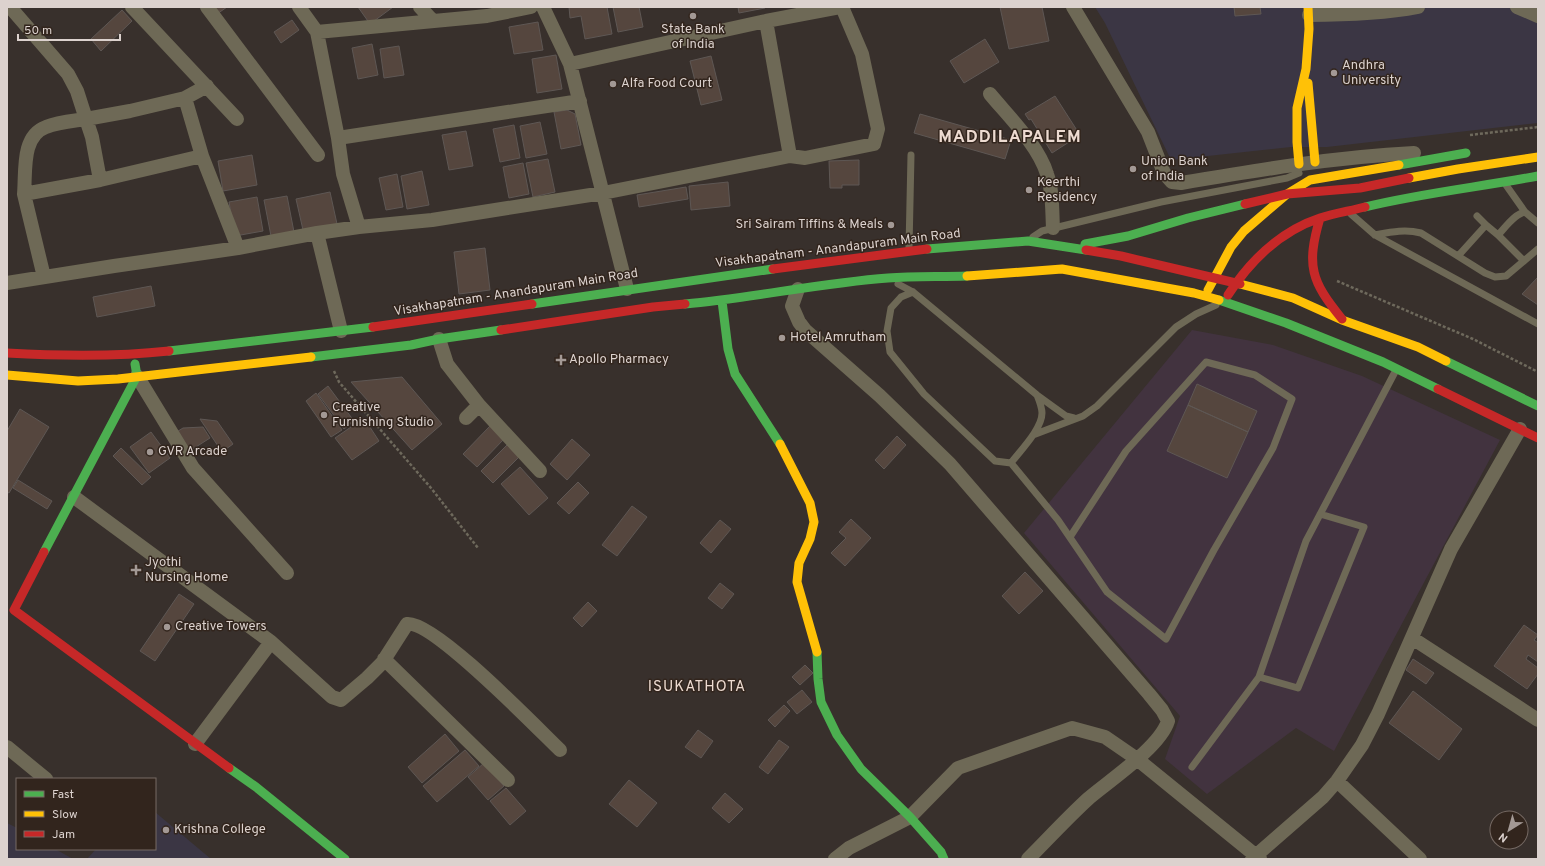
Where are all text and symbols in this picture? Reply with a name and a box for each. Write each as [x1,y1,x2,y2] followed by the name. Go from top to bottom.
[688,11,698,21] marker: State Bank of India
[18,16,120,42] scale bar
[661,22,725,53] place label: State Bank of India
[24,23,52,39] text: 50 m
[1342,58,1401,89] place label: Andhra University
[1329,68,1339,78] marker: Andhra University
[621,76,712,92] place label: Alfa Food Court
[608,79,618,89] marker: Alfa Food Court
[938,127,1082,149] district label: MADDILAPALEM
[1141,154,1208,185] place label: Union Bank of India
[1128,164,1138,174] marker: Union Bank of India
[1037,175,1097,206] place label: Keerthi Residency
[1024,185,1034,195] marker: Keerthi Residency
[736,217,883,233] place label: Sri Sairam Tiffins & Meals
[886,220,896,230] marker: Sri Sairam Tiffins & Meals
[714,226,962,272] street label: Visakhapatnam - Anandapuram Main Road
[393,266,639,320] street label: Visakhapatnam - Anandapuram Main Road
[790,330,886,346] place label: Hotel Amrutham
[777,333,787,343] marker: Hotel Amrutham
[569,352,669,368] place label: Apollo Pharmacy
[556,355,566,365] marker: Apollo Pharmacy
[332,400,434,431] place label: Creative Furnishing Studio
[319,410,329,420] marker: Creative Furnishing Studio
[158,444,227,460] place label: GVR Arcade
[145,447,155,457] marker: GVR Arcade
[145,555,228,586] place label: Jyothi Nursing Home
[130,564,142,576] marker: Jyothi Nursing Home
[175,619,267,635] place label: Creative Towers
[162,622,172,632] marker: Creative Towers
[648,678,746,697] district label: ISUKATHOTA
[16,778,156,850] legend
[52,787,74,803] text: Fast
[52,807,78,823] text: Slow
[1489,810,1529,850] north arrow
[174,822,266,838] place label: Krishna College
[161,825,171,835] marker: Krishna College
[52,827,75,843] text: Jam
[1496,829,1511,845] text: N

